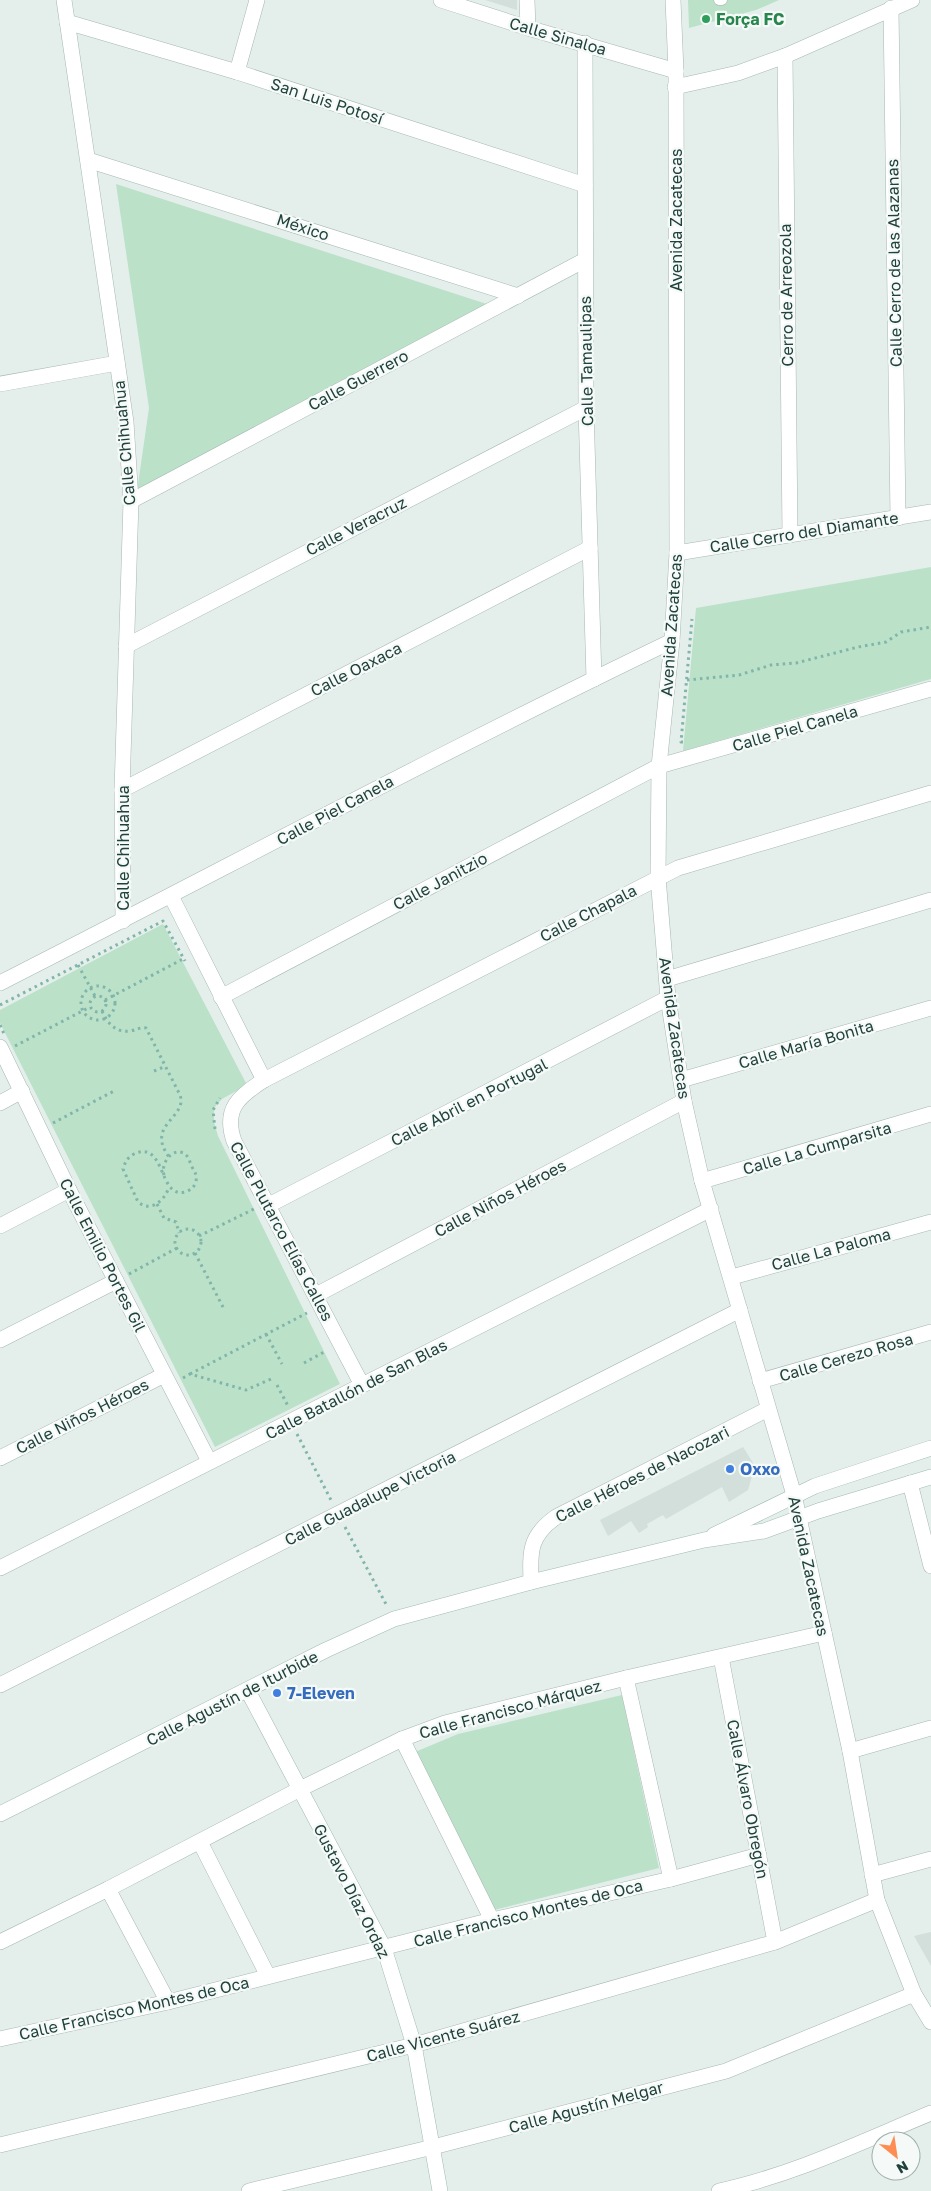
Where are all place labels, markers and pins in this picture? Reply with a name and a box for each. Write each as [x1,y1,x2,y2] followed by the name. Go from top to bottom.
[716,9,784,29] place label: Força FC
[700,13,712,25] marker: Força FC
[740,1459,781,1479] place label: Oxxo
[724,1463,736,1475] marker: Oxxo
[287,1683,355,1703] place label: 7-Eleven
[271,1687,283,1699] marker: 7-Eleven

